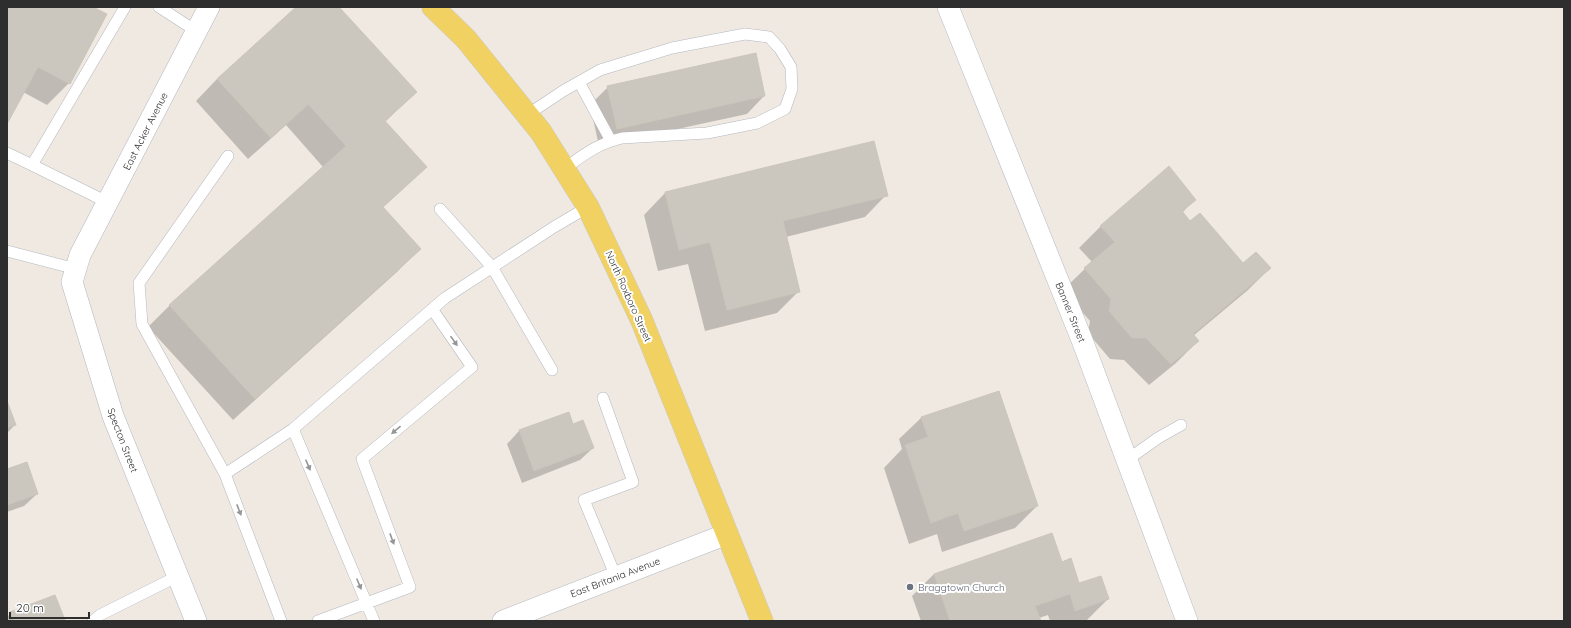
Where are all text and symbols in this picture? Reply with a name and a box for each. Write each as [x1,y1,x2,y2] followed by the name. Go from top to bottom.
[120,90,171,172] street label: East Acker Avenue
[603,249,655,344] street label: North Roxboro Street
[1053,280,1089,345] street label: Banner Street
[450,336,458,346] one-way arrow
[104,406,141,475] street label: Specton Street
[391,426,402,435] one-way arrow
[306,459,312,471] one-way arrow
[237,505,243,517] one-way arrow
[389,533,395,545] one-way arrow
[568,554,662,601] street label: East Britania Avenue
[356,579,362,590] one-way arrow
[918,581,1005,594] place label: Braggtown Church
[905,582,915,592] marker: Braggtown Church
[10,594,89,620] scale bar
[16,600,44,615] text: 20 m

